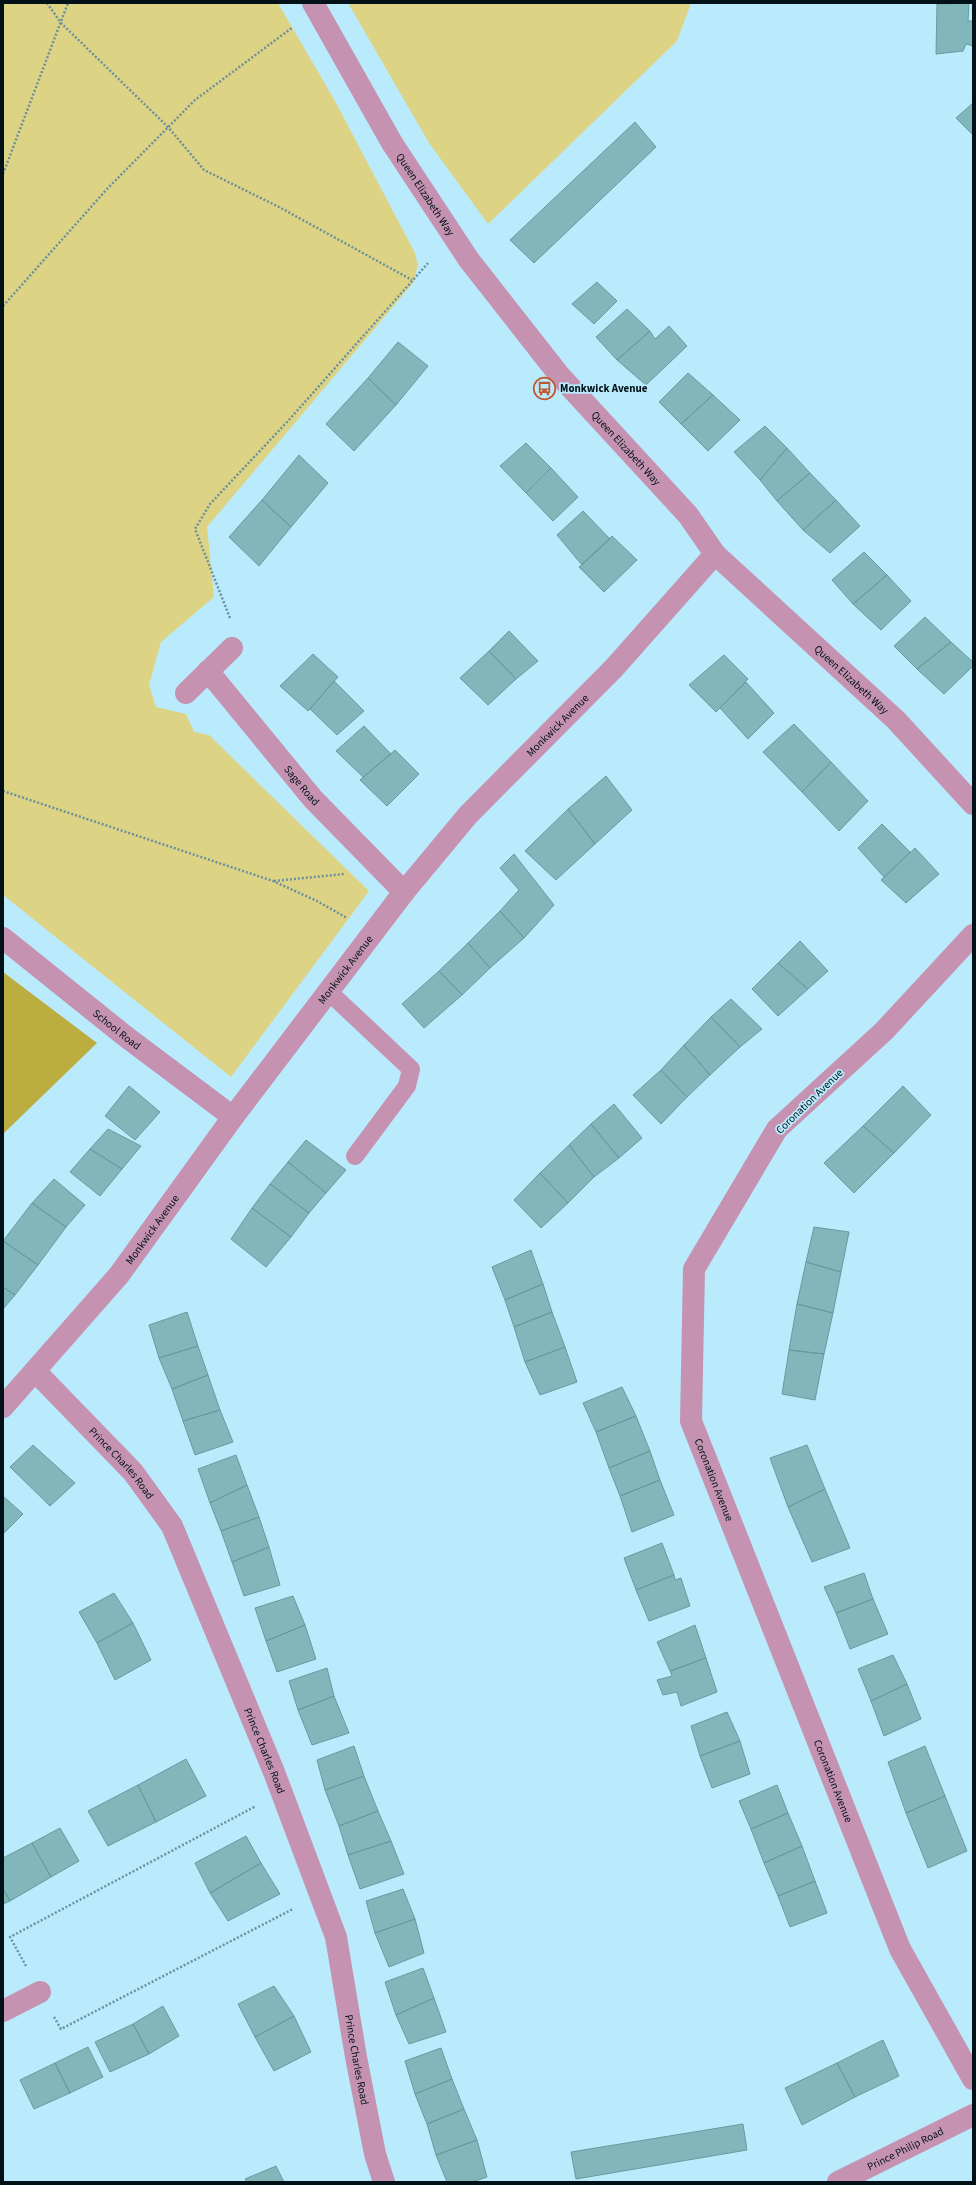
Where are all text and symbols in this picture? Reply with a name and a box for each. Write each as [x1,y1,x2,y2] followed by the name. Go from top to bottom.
[393,150,458,239] street label: Queen Elizabeth Way
[532,375,558,401] bus stop icon: Monkwick Avenue
[560,381,648,396] place label: Monkwick Avenue
[588,408,664,489] street label: Queen Elizabeth Way
[811,642,892,718] street label: Queen Elizabeth Way
[523,690,592,760] street label: Monkwick Avenue
[280,762,323,809] street label: Sage Road
[315,932,377,1007] street label: Monkwick Avenue
[89,1006,144,1053] street label: School Road
[773,1065,847,1137] street label: Coronation Avenue
[122,1191,183,1268] street label: Monkwick Avenue
[85,1424,157,1502] street label: Prince Charles Road
[691,1436,737,1524] street label: Coronation Avenue
[240,1706,288,1796] street label: Prince Charles Road
[810,1738,856,1825] street label: Coronation Avenue
[341,2013,372,2106] street label: Prince Charles Road
[865,2124,946,2174] street label: Prince Philip Road

